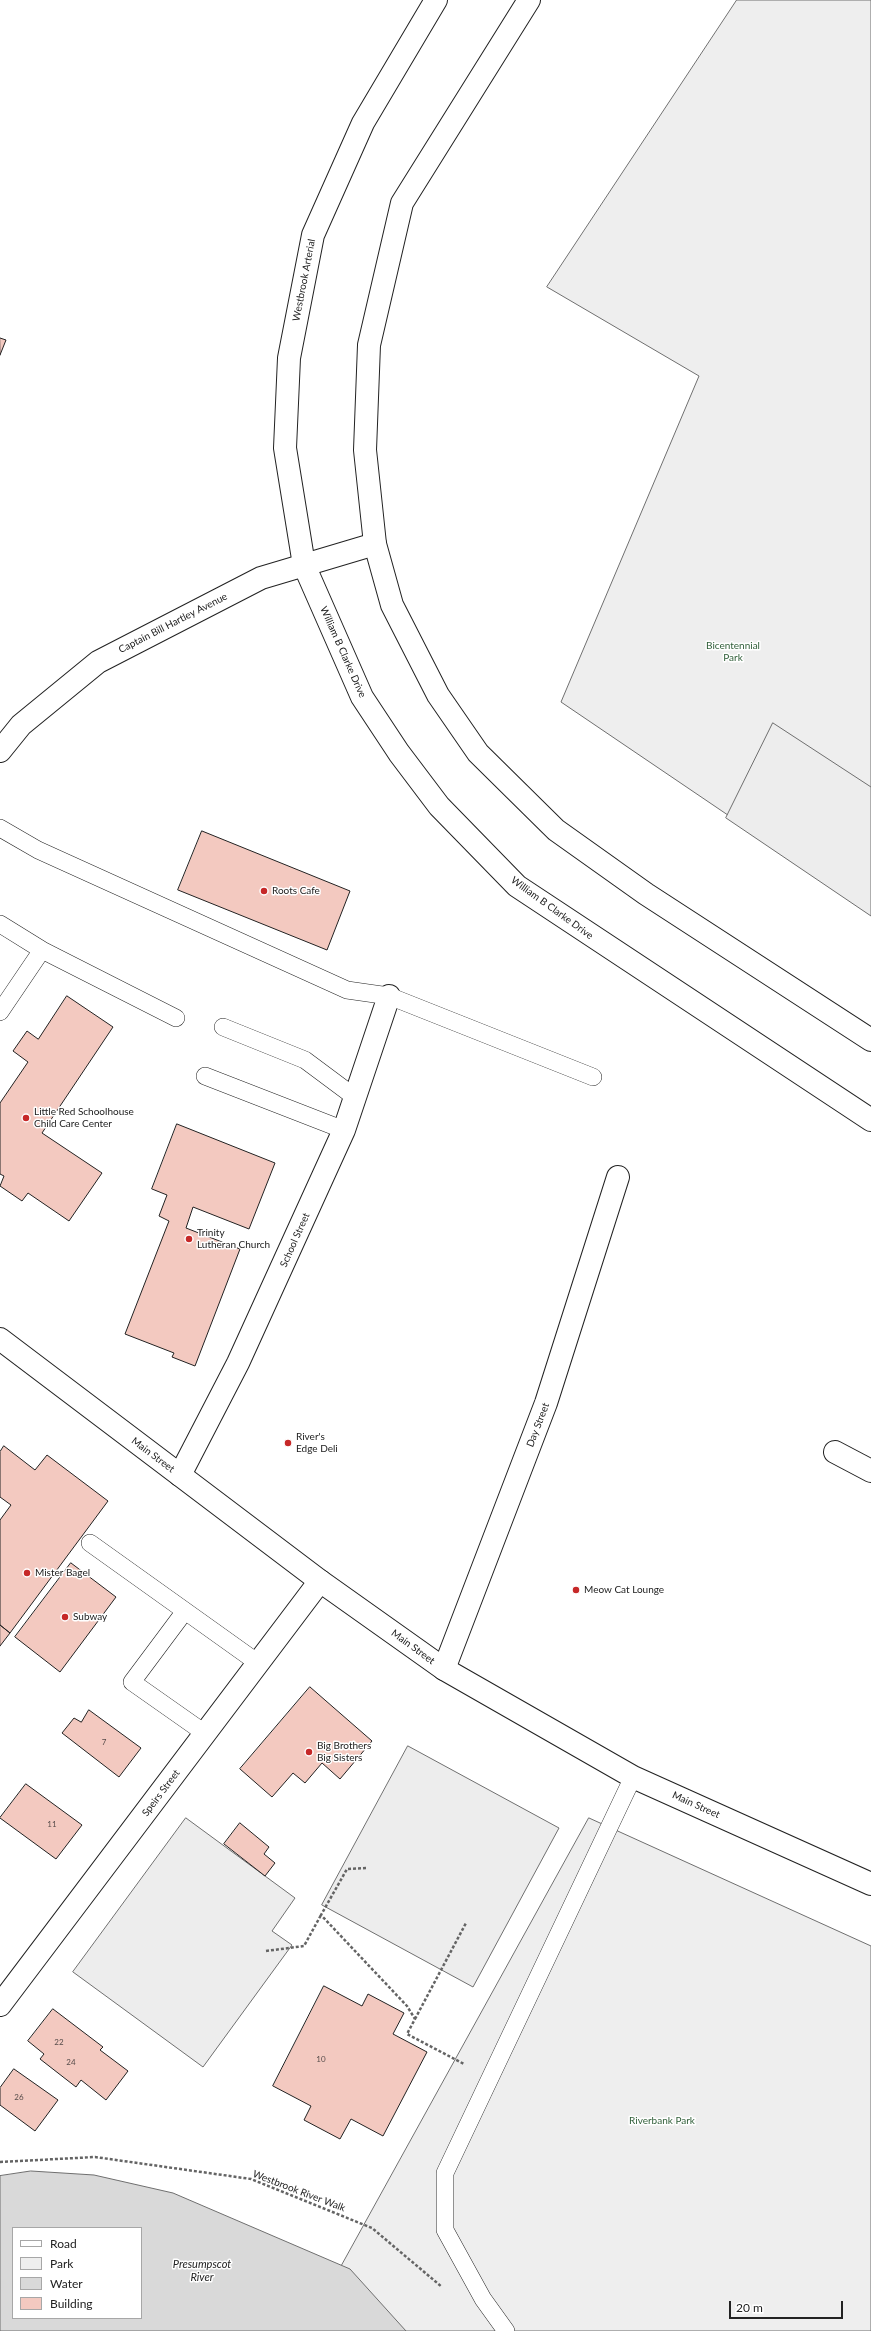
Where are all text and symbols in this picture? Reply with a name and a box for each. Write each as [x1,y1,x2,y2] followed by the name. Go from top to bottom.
[290,238,318,322] street label: Westbrook Arterial
[117,590,229,656] street label: Captain Bill Hartley Avenue
[317,604,369,700] street label: William B Clarke Drive
[706,640,760,664] park label: Bicentennial Park
[509,874,595,942] street label: William B Clarke Drive
[272,885,320,897] place label: Roots Cafe
[259,886,269,896] marker: Roots Cafe
[34,1106,134,1130] place label: Little Red Schoolhouse Child Care Center
[21,1113,31,1123] marker: Little Red Schoolhouse Child Care Center
[278,1211,312,1269] street label: School Street
[197,1227,270,1250] place label: Trinity Lutheran Church
[184,1234,194,1244] marker: Trinity Lutheran Church
[524,1401,552,1449] street label: Day Street
[296,1431,338,1454] place label: River's Edge Deli
[129,1435,177,1475] street label: Main Street
[283,1438,293,1448] marker: River's Edge Deli
[35,1567,90,1579] place label: Mister Bagel
[22,1568,32,1578] marker: Mister Bagel
[584,1584,664,1596] place label: Meow Cat Lounge
[571,1585,581,1595] marker: Meow Cat Lounge
[73,1611,107,1623] place label: Subway
[60,1612,70,1622] marker: Subway
[389,1627,437,1667] street label: Main Street
[102,1737,106,1747] house number: 7
[317,1740,371,1764] place label: Big Brothers Big Sisters
[304,1747,314,1757] marker: Big Brothers Big Sisters
[140,1767,182,1819] street label: Speirs Street
[670,1789,722,1821] street label: Main Street
[47,1819,57,1829] house number: 11
[54,2037,64,2047] house number: 22
[316,2054,326,2064] house number: 10
[66,2057,76,2067] house number: 24
[14,2092,24,2102] house number: 26
[629,2115,695,2127] park label: Riverbank Park
[251,2168,347,2214] street label: Westbrook River Walk
[12,2227,142,2319] legend
[50,2236,77,2251] text: Road
[50,2256,73,2271] text: Park
[173,2257,231,2283] water label: Presumpscot River
[50,2276,83,2291] text: Water
[731,2293,845,2319] scale bar
[50,2296,93,2311] text: Building
[736,2300,763,2315] text: 20 m

